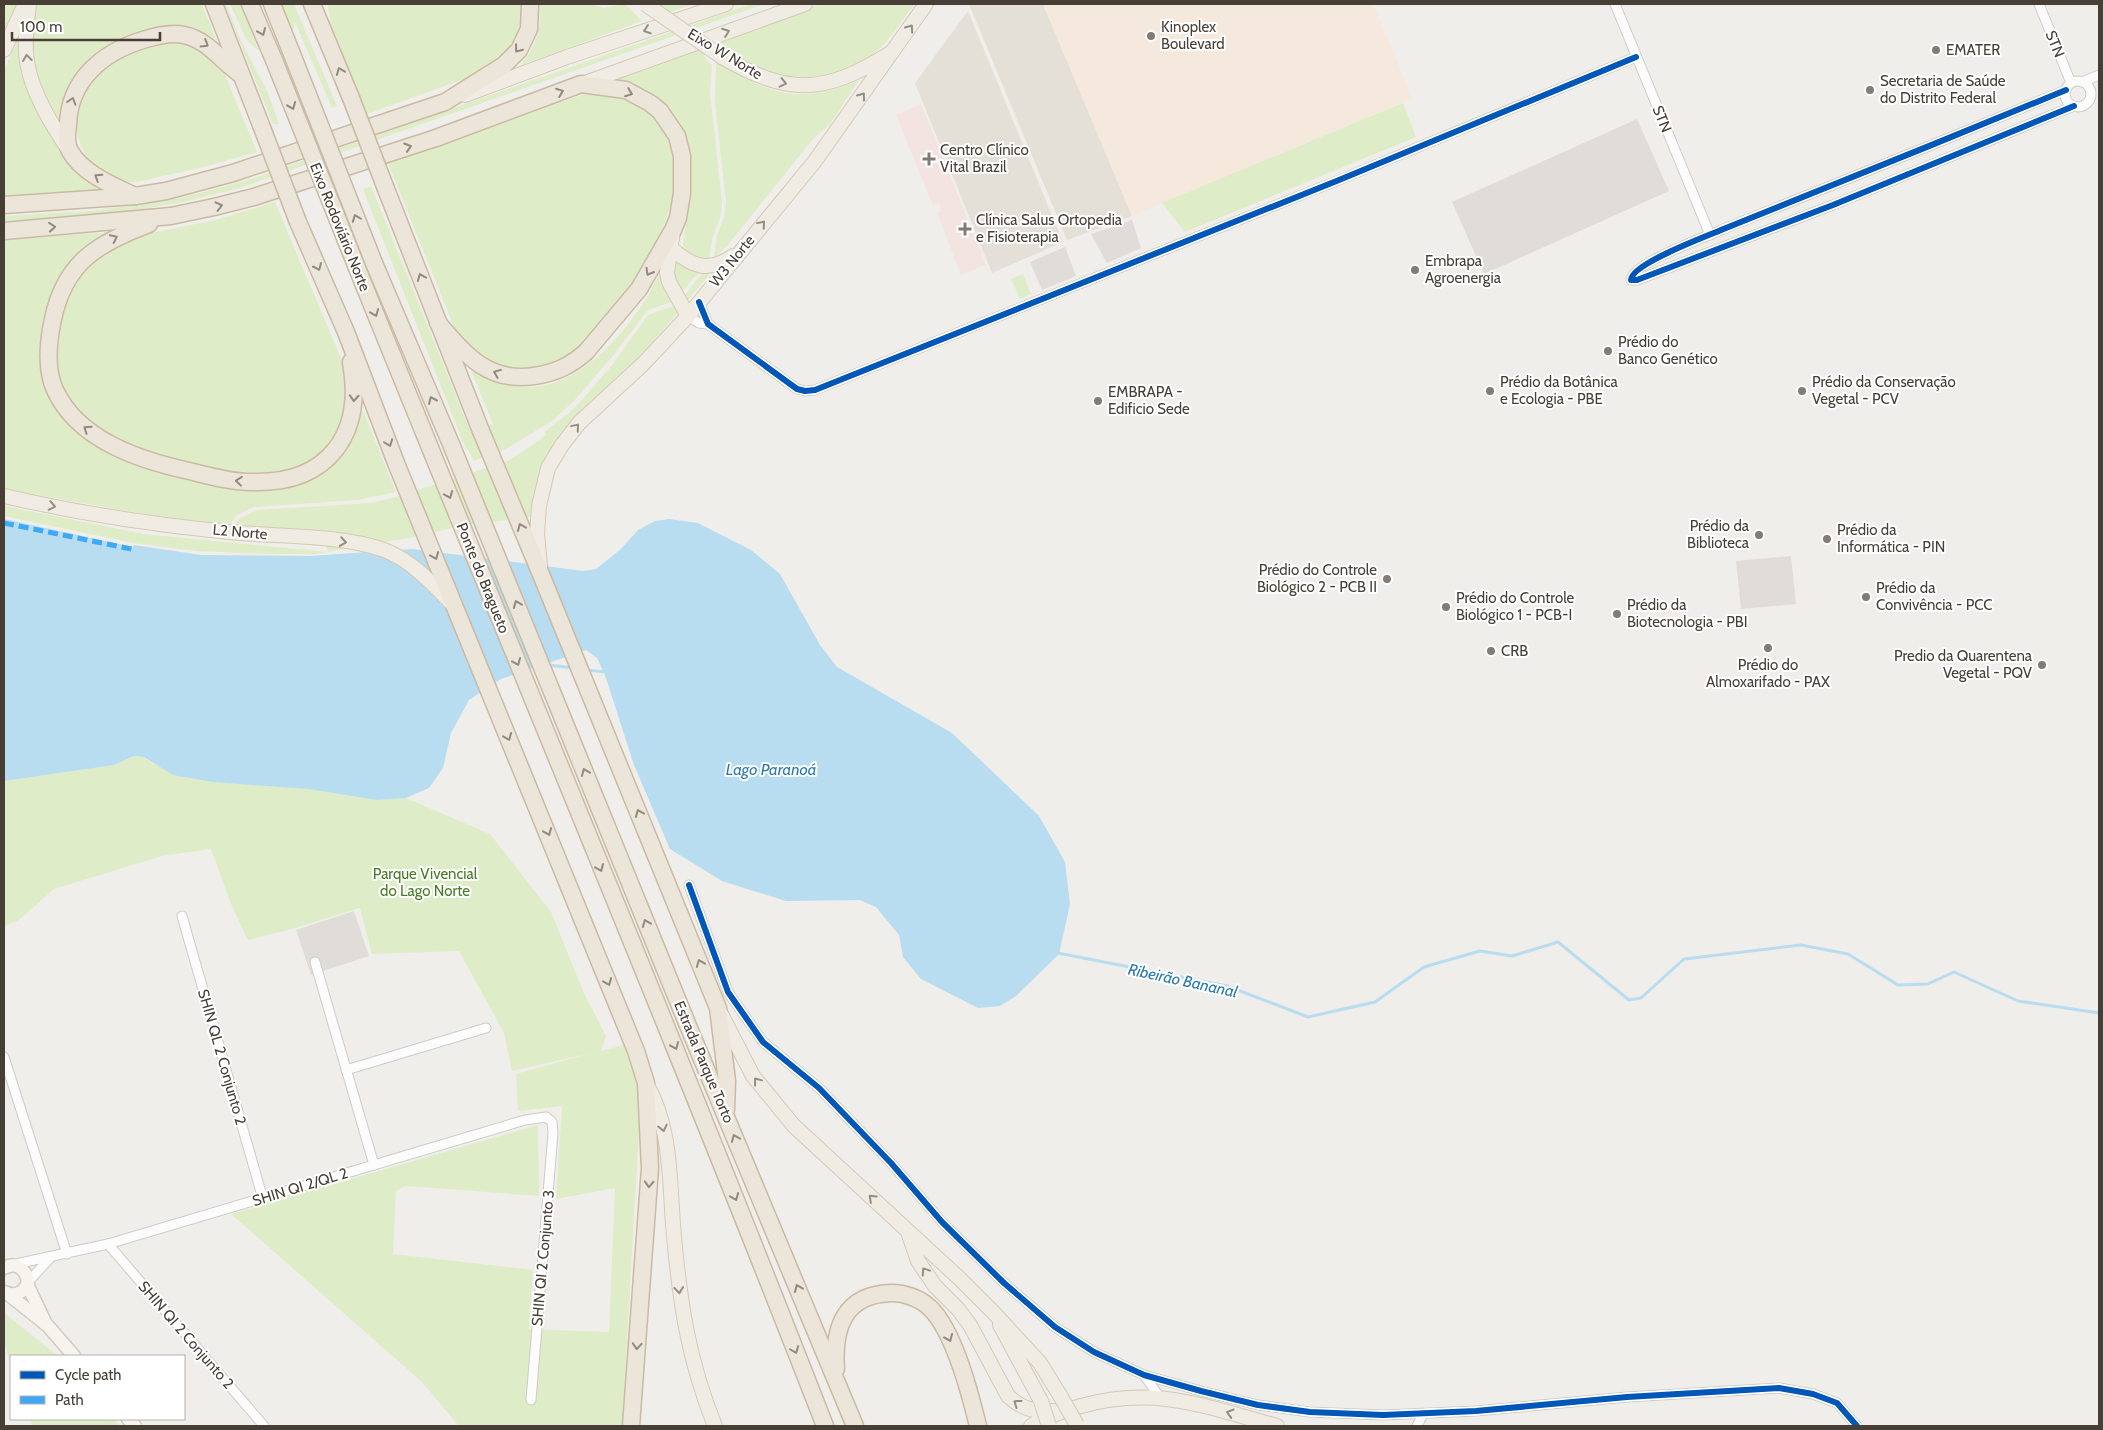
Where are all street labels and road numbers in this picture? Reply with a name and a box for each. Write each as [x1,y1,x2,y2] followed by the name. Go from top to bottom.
[684,25,766,83] street label: Eixo W Norte
[2042,28,2068,60] street label: STN
[1649,103,1675,135] street label: STN
[306,160,374,294] street label: Eixo Rodoviário Norte
[706,231,759,291] street label: W3 Norte
[453,520,513,636] street label: Ponte do Bragueto
[212,521,268,543] street label: L2 Norte
[194,987,250,1127] street label: SHIN QL 2 Conjunto 2
[670,998,738,1126] street label: Estrada Parque Torto
[250,1164,350,1210] street label: SHIN QI 2/QL 2
[528,1189,558,1327] street label: SHIN QI 2 Conjunto 3
[134,1278,238,1393] street label: SHIN QI 2 Conjunto 2

